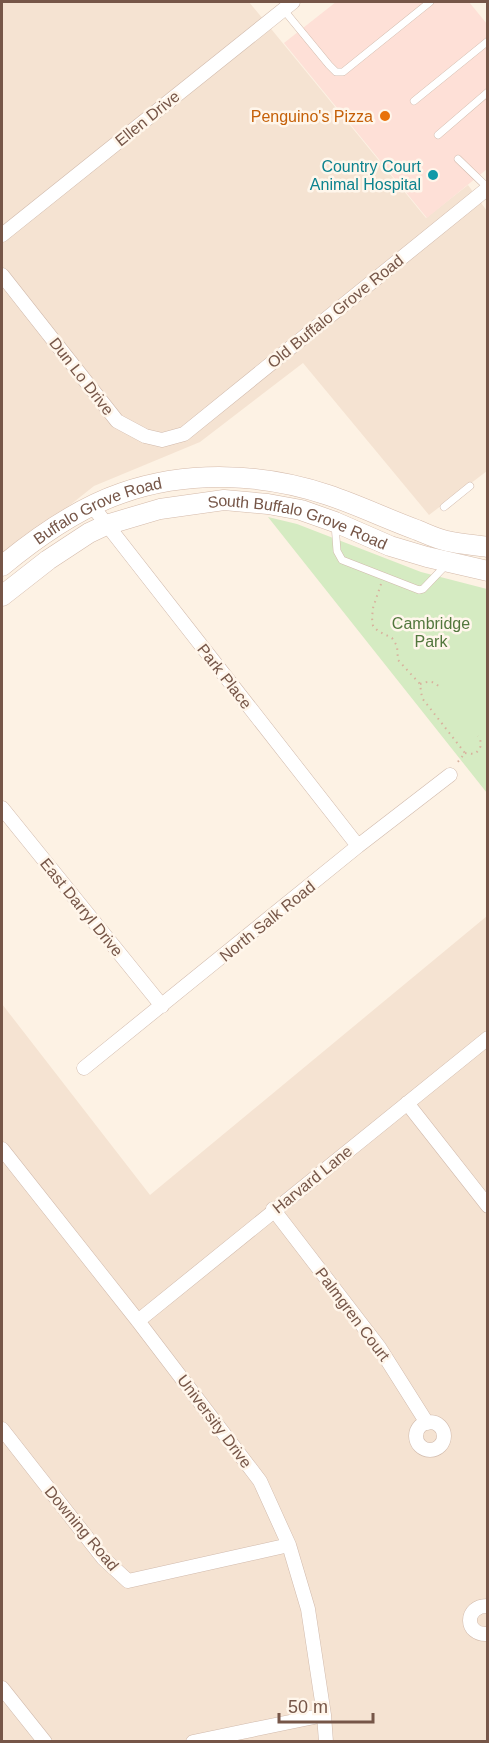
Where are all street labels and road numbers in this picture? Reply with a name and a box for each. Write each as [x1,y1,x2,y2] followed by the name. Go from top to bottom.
[112,87,183,149] street label: Ellen Drive
[264,251,407,371] street label: Old Buffalo Grove Road
[46,334,117,418] street label: Dun Lo Drive
[30,475,163,548] street label: Buffalo Grove Road
[206,492,390,553] street label: South Buffalo Grove Road
[194,641,255,712] street label: Park Place
[37,855,126,960] street label: East Darryl Drive
[216,878,318,965] street label: North Salk Road
[269,1142,355,1217] street label: Harvard Lane
[312,1264,393,1365] street label: Palmgren Court
[174,1371,255,1471] street label: University Drive
[41,1483,122,1574] street label: Downing Road

